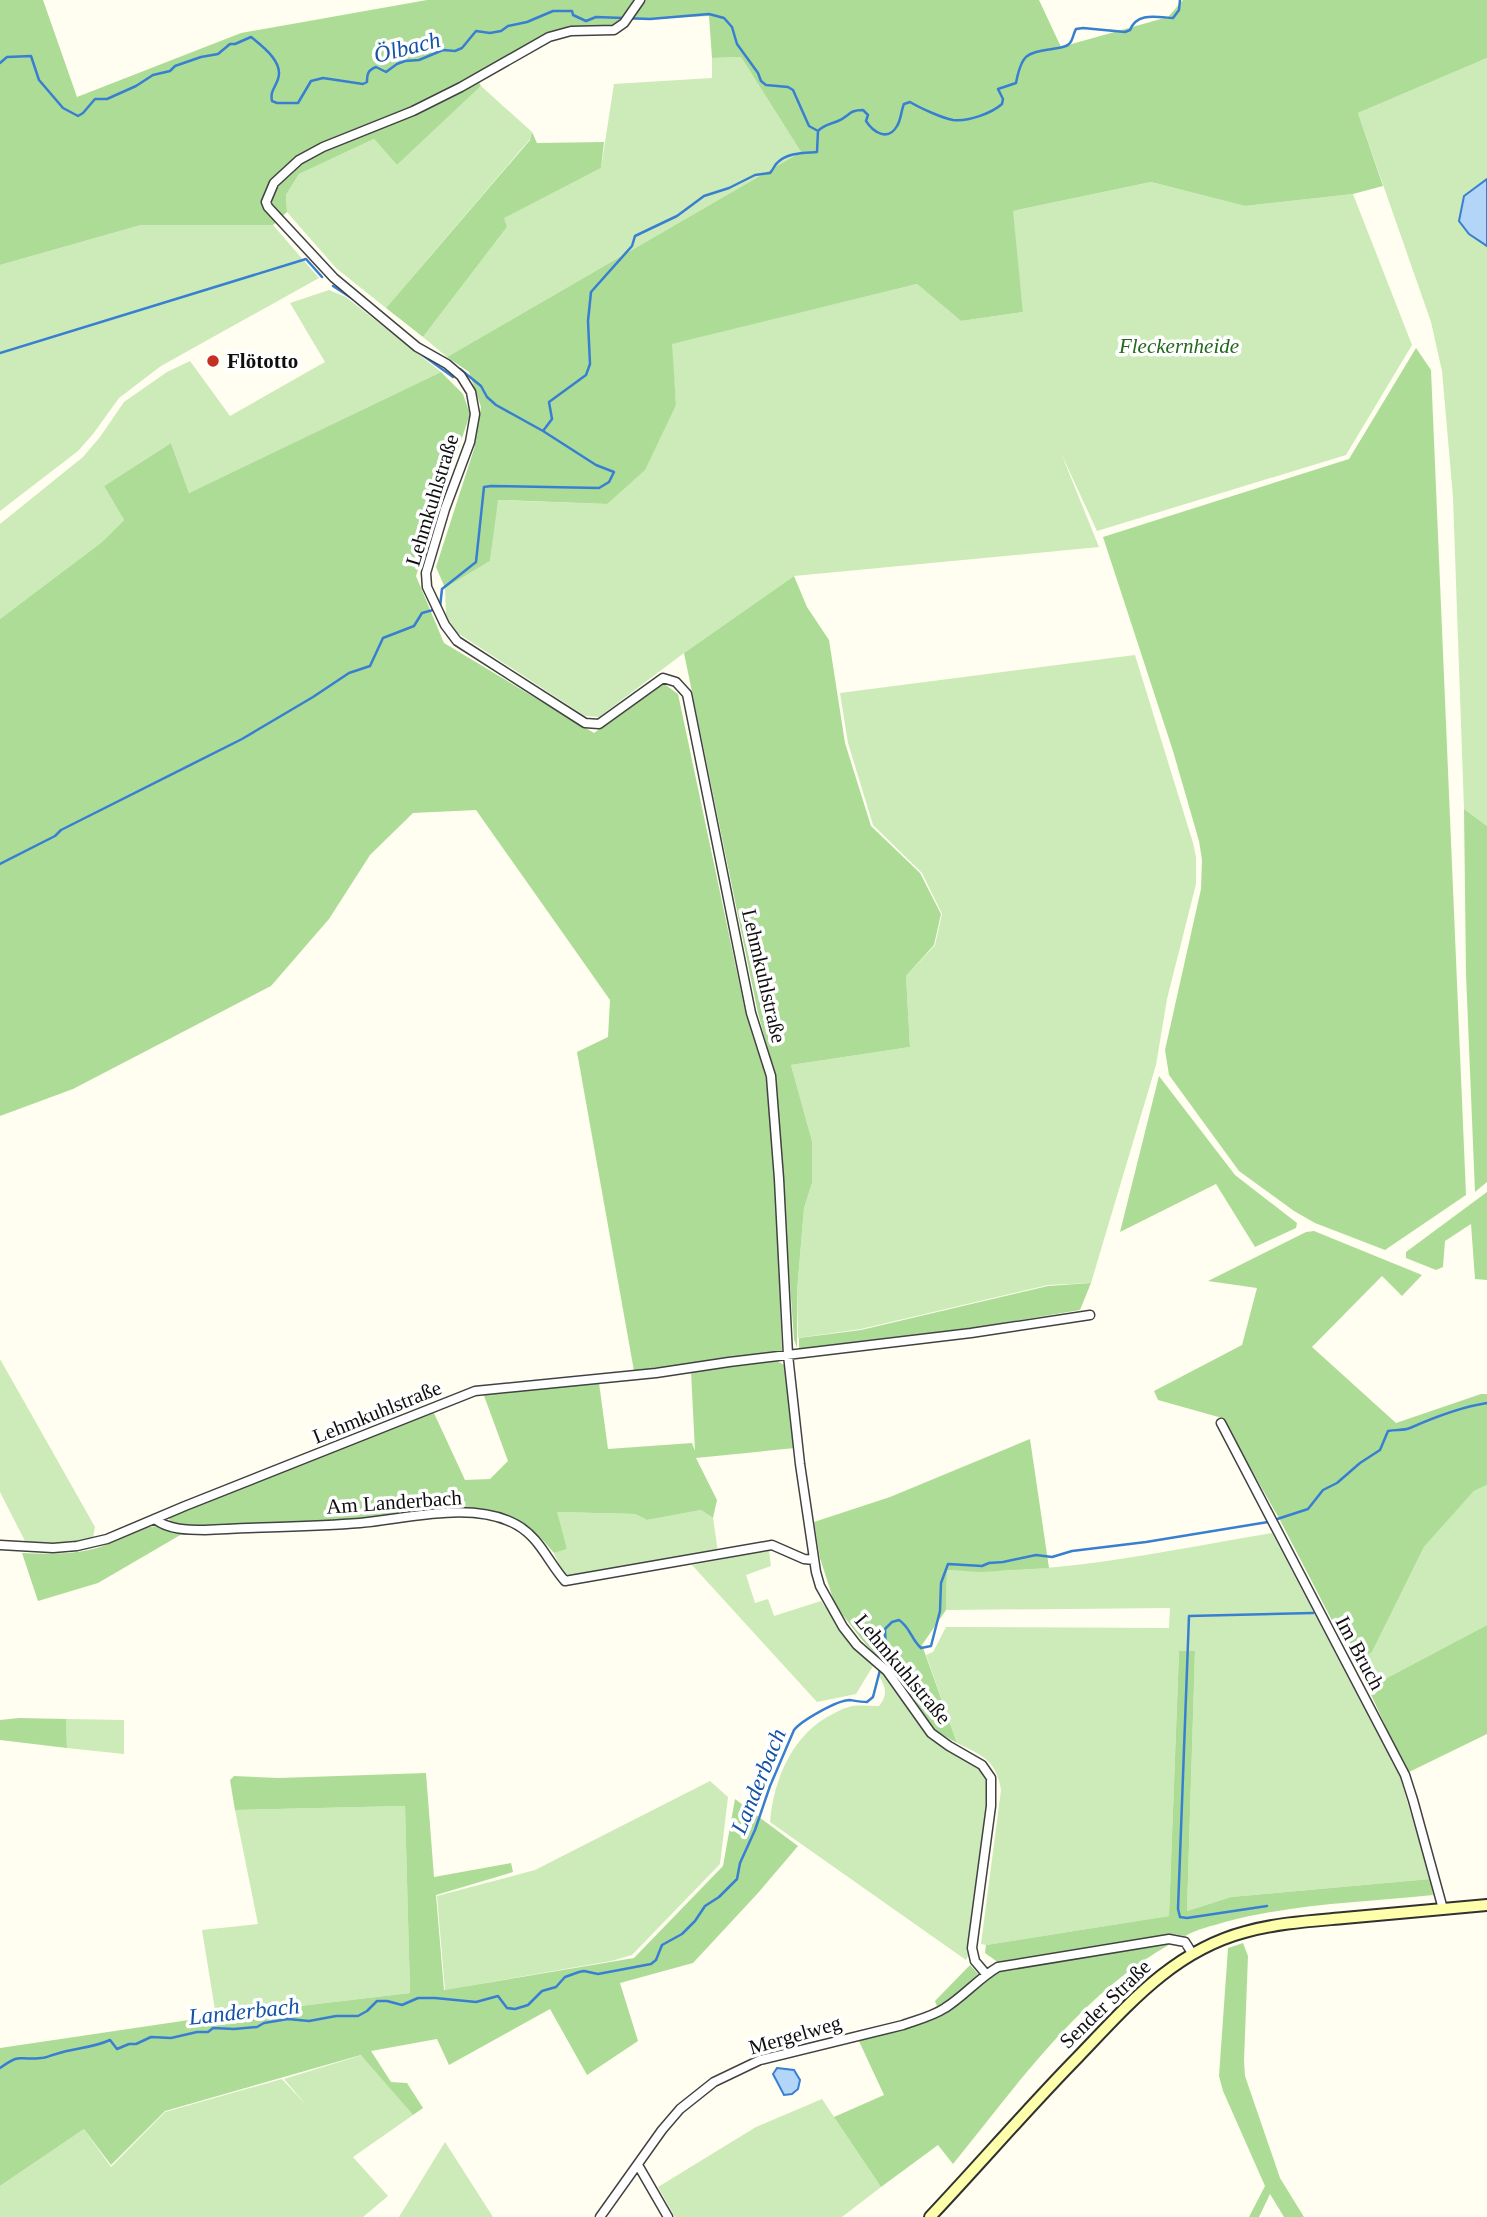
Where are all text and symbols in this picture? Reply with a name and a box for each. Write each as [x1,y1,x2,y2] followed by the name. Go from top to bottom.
[371,27,443,68] water label: Ölbach
[1118,334,1239,358] park label: Fleckernheide
[227,349,298,373] place label: Flötotto
[205,353,221,369] marker: Flötotto
[401,431,463,569] street label: Lehmkuhlstraße
[737,907,791,1045] street label: Lehmkuhlstraße
[309,1375,445,1449] street label: Lehmkuhlstraße
[325,1485,463,1519] street label: Am Landerbach
[850,1609,956,1729] street label: Lehmkuhlstraße
[1331,1612,1390,1694] street label: Im Bruch
[726,1725,791,1838] water label: Landerbach
[1055,1955,1155,2053] street label: Sender Straße
[186,1993,301,2030] water label: Landerbach
[746,2010,845,2060] street label: Mergelweg

